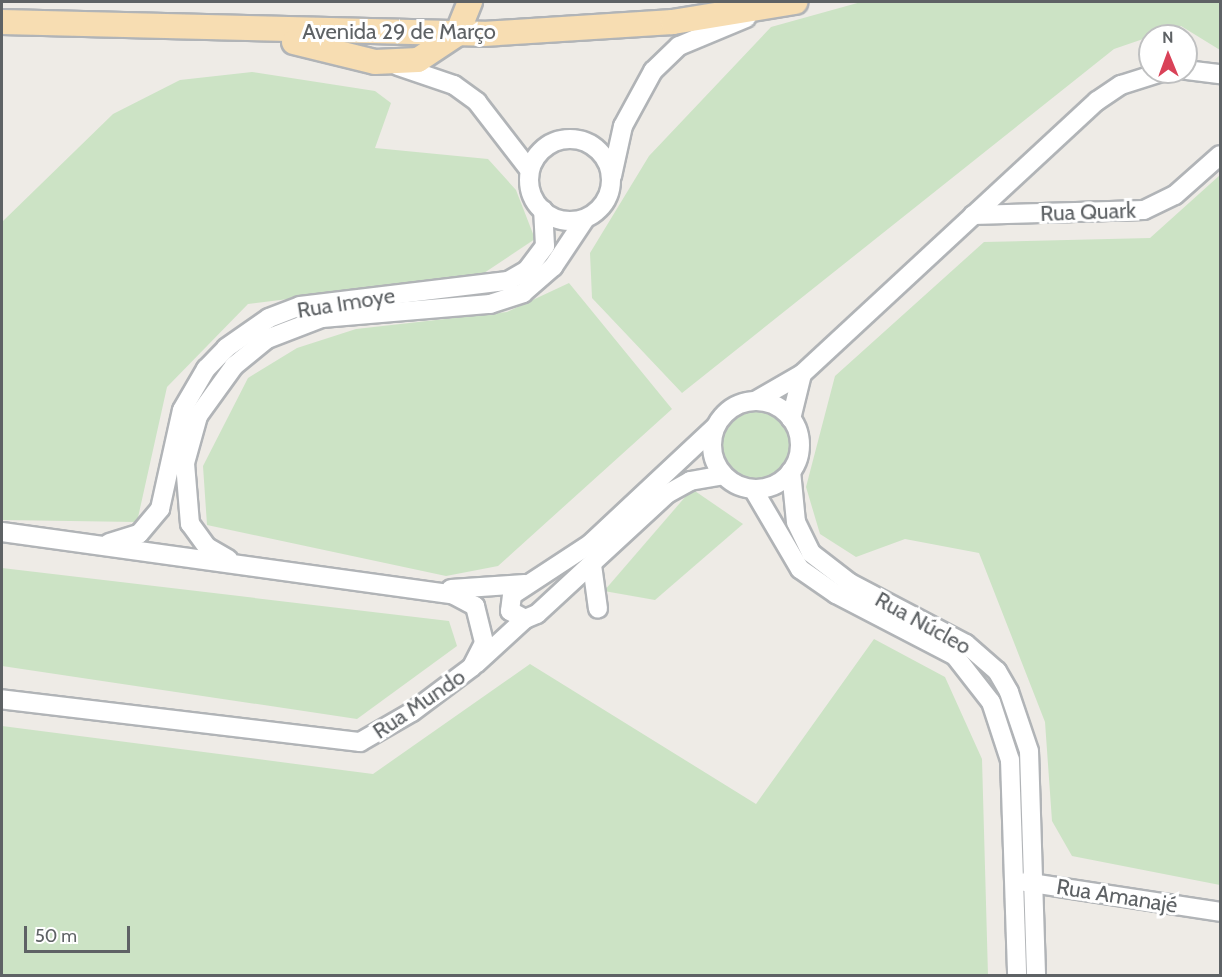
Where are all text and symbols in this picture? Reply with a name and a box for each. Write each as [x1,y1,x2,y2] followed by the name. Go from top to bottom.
[302,19,496,45] street label: Avenida 29 de Março
[1138,24,1198,84] north arrow
[1162,28,1174,47] text: N
[1040,197,1136,227] street label: Rua Quark
[295,282,397,324] street label: Rua Imoye
[871,586,975,660] street label: Rua Núcleo
[368,663,470,745] street label: Rua Mundo
[1055,873,1179,919] street label: Rua Amanajé
[27,914,134,952] scale bar
[35,925,77,947] text: 50 m

